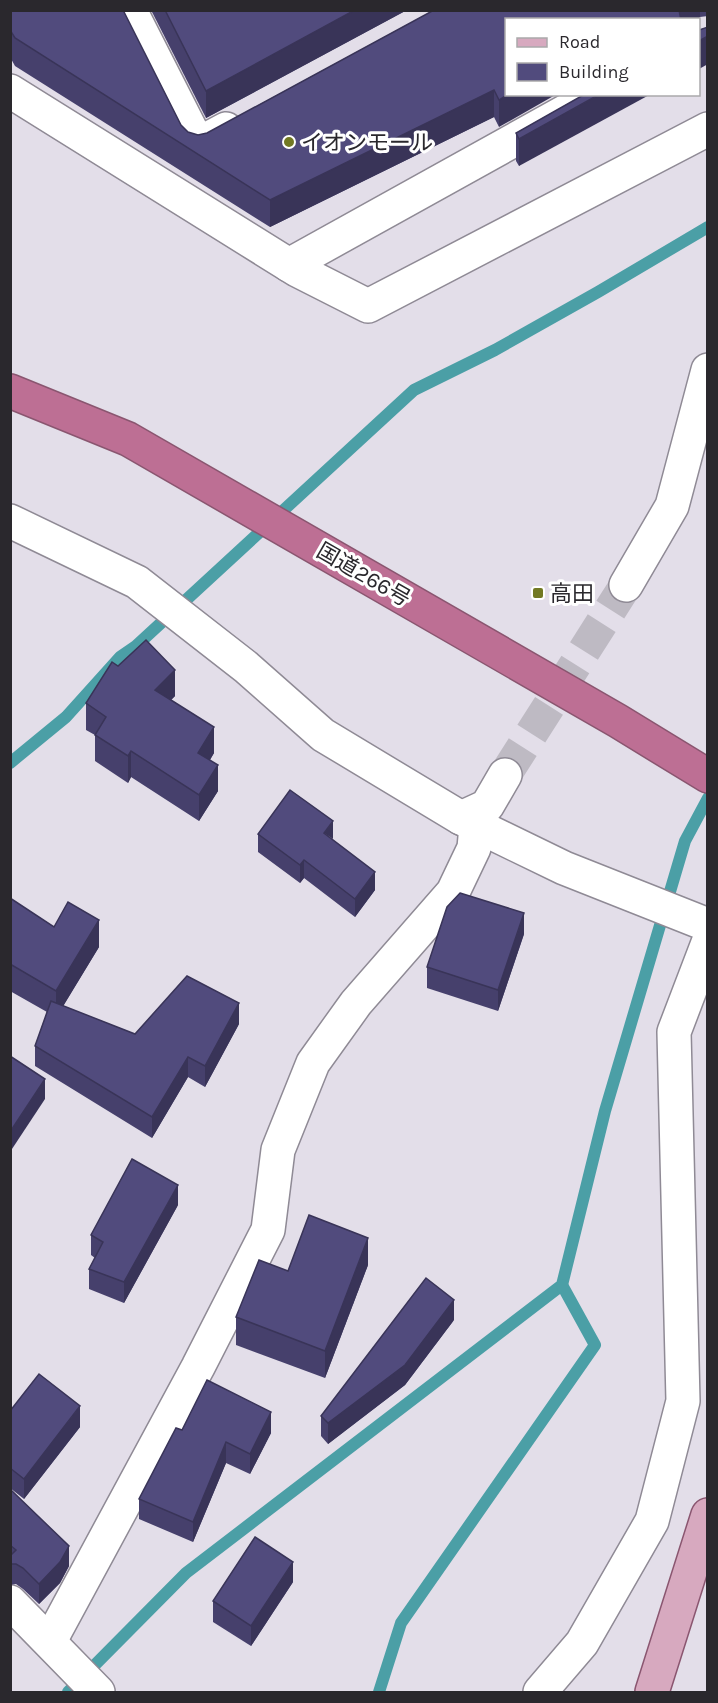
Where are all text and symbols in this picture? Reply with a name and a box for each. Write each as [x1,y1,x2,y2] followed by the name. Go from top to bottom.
[505,18,700,96] legend
[559,31,600,53] text: Road
[559,61,629,83] text: Building
[301,130,433,156] place label: イオンモール
[282,135,296,149] marker: イオンモール
[312,538,415,612] street label: 国道266号
[550,581,594,607] place label: 高田
[531,586,545,600] marker: 高田

